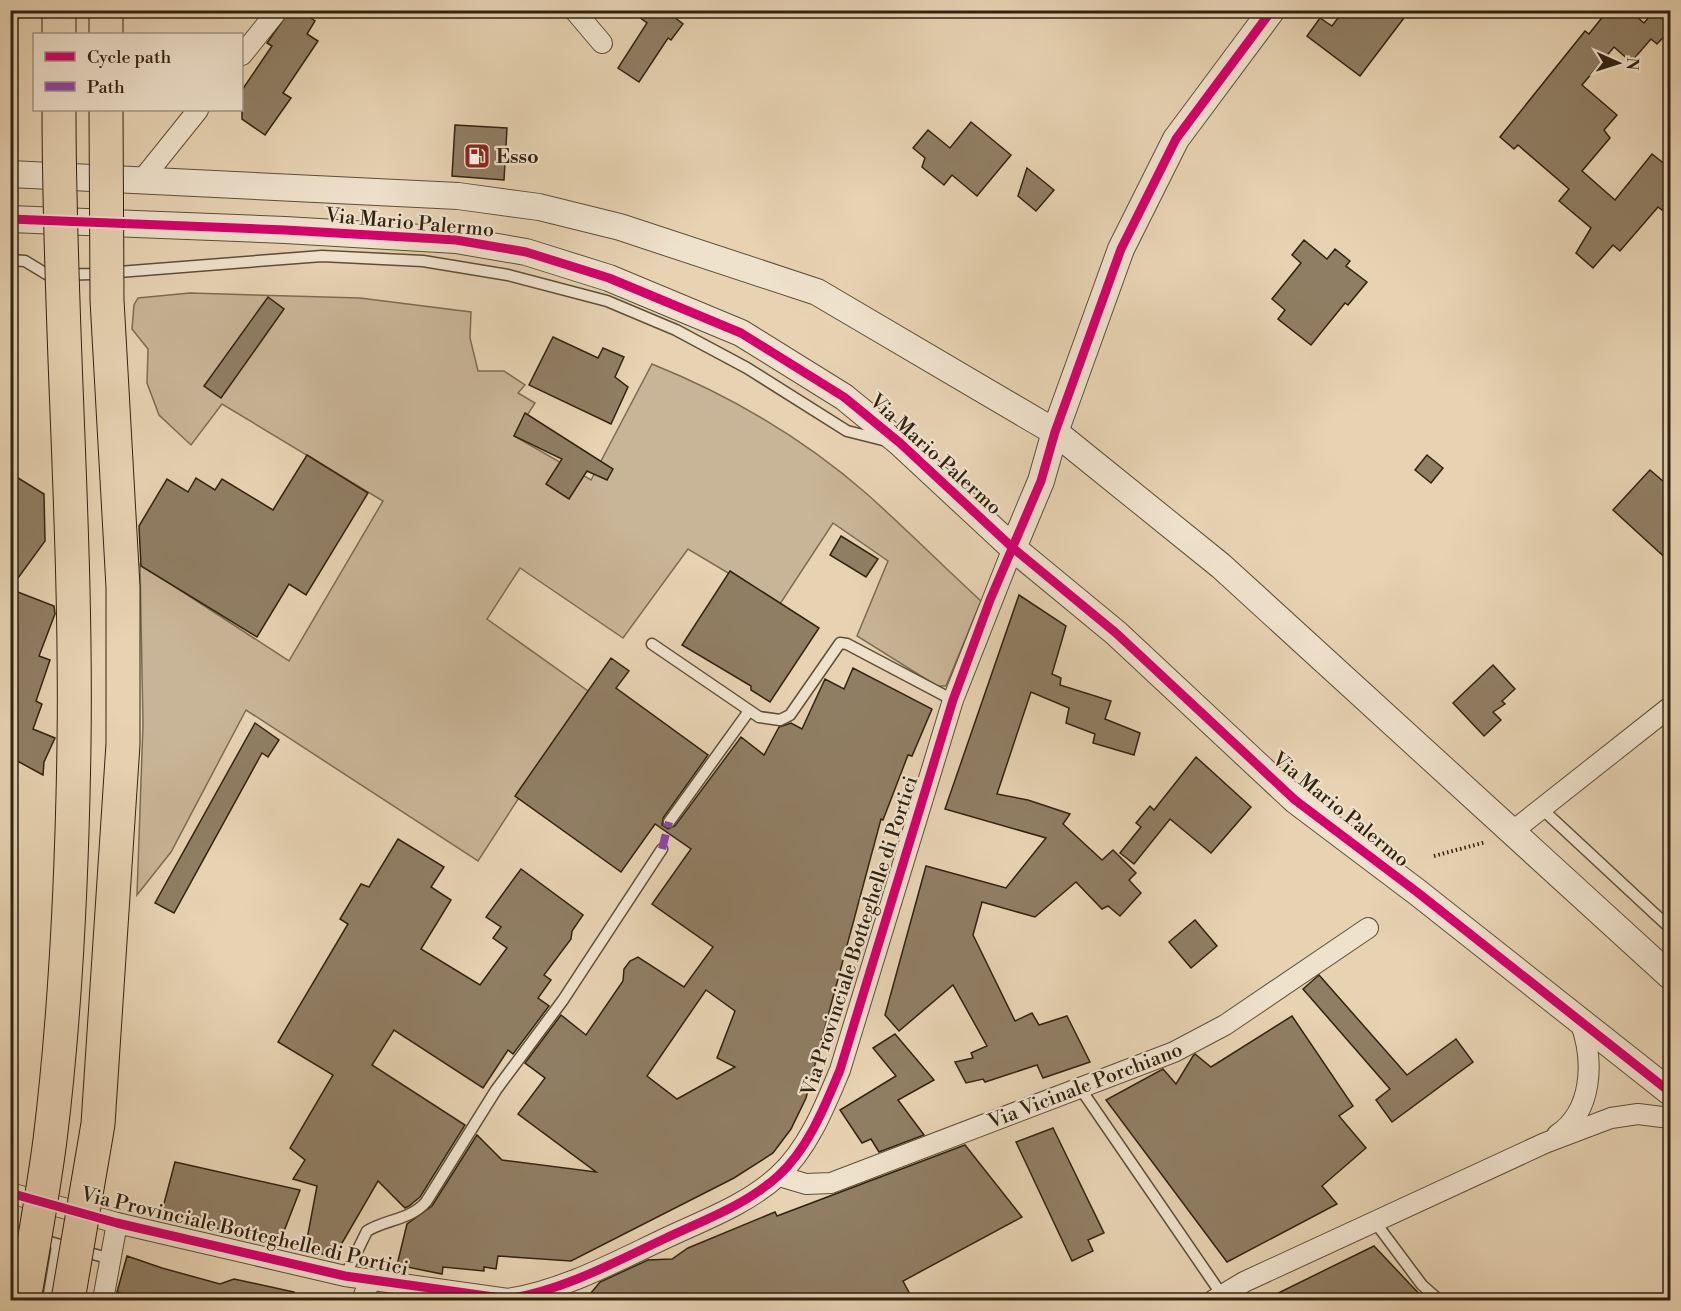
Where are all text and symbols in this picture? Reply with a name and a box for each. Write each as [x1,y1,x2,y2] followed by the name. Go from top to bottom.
[33,33,243,111] legend
[1588,33,1648,93] north arrow
[87,46,171,69] text: Cycle path
[1622,57,1642,71] text: N
[87,76,125,99] text: Path
[462,141,492,171] fuel station icon: Esso
[496,145,539,170] place label: Esso
[323,204,495,243] street label: Via Mario Palermo
[863,388,1006,521] street label: Via Mario Palermo
[1266,747,1414,873] street label: Via Mario Palermo
[796,773,924,1101] street label: Via Provinciale Botteghelle di Portici
[984,1038,1186,1135] street label: Via Vicinale Porchiano
[78,1182,411,1282] street label: Via Provinciale Botteghelle di Portici

